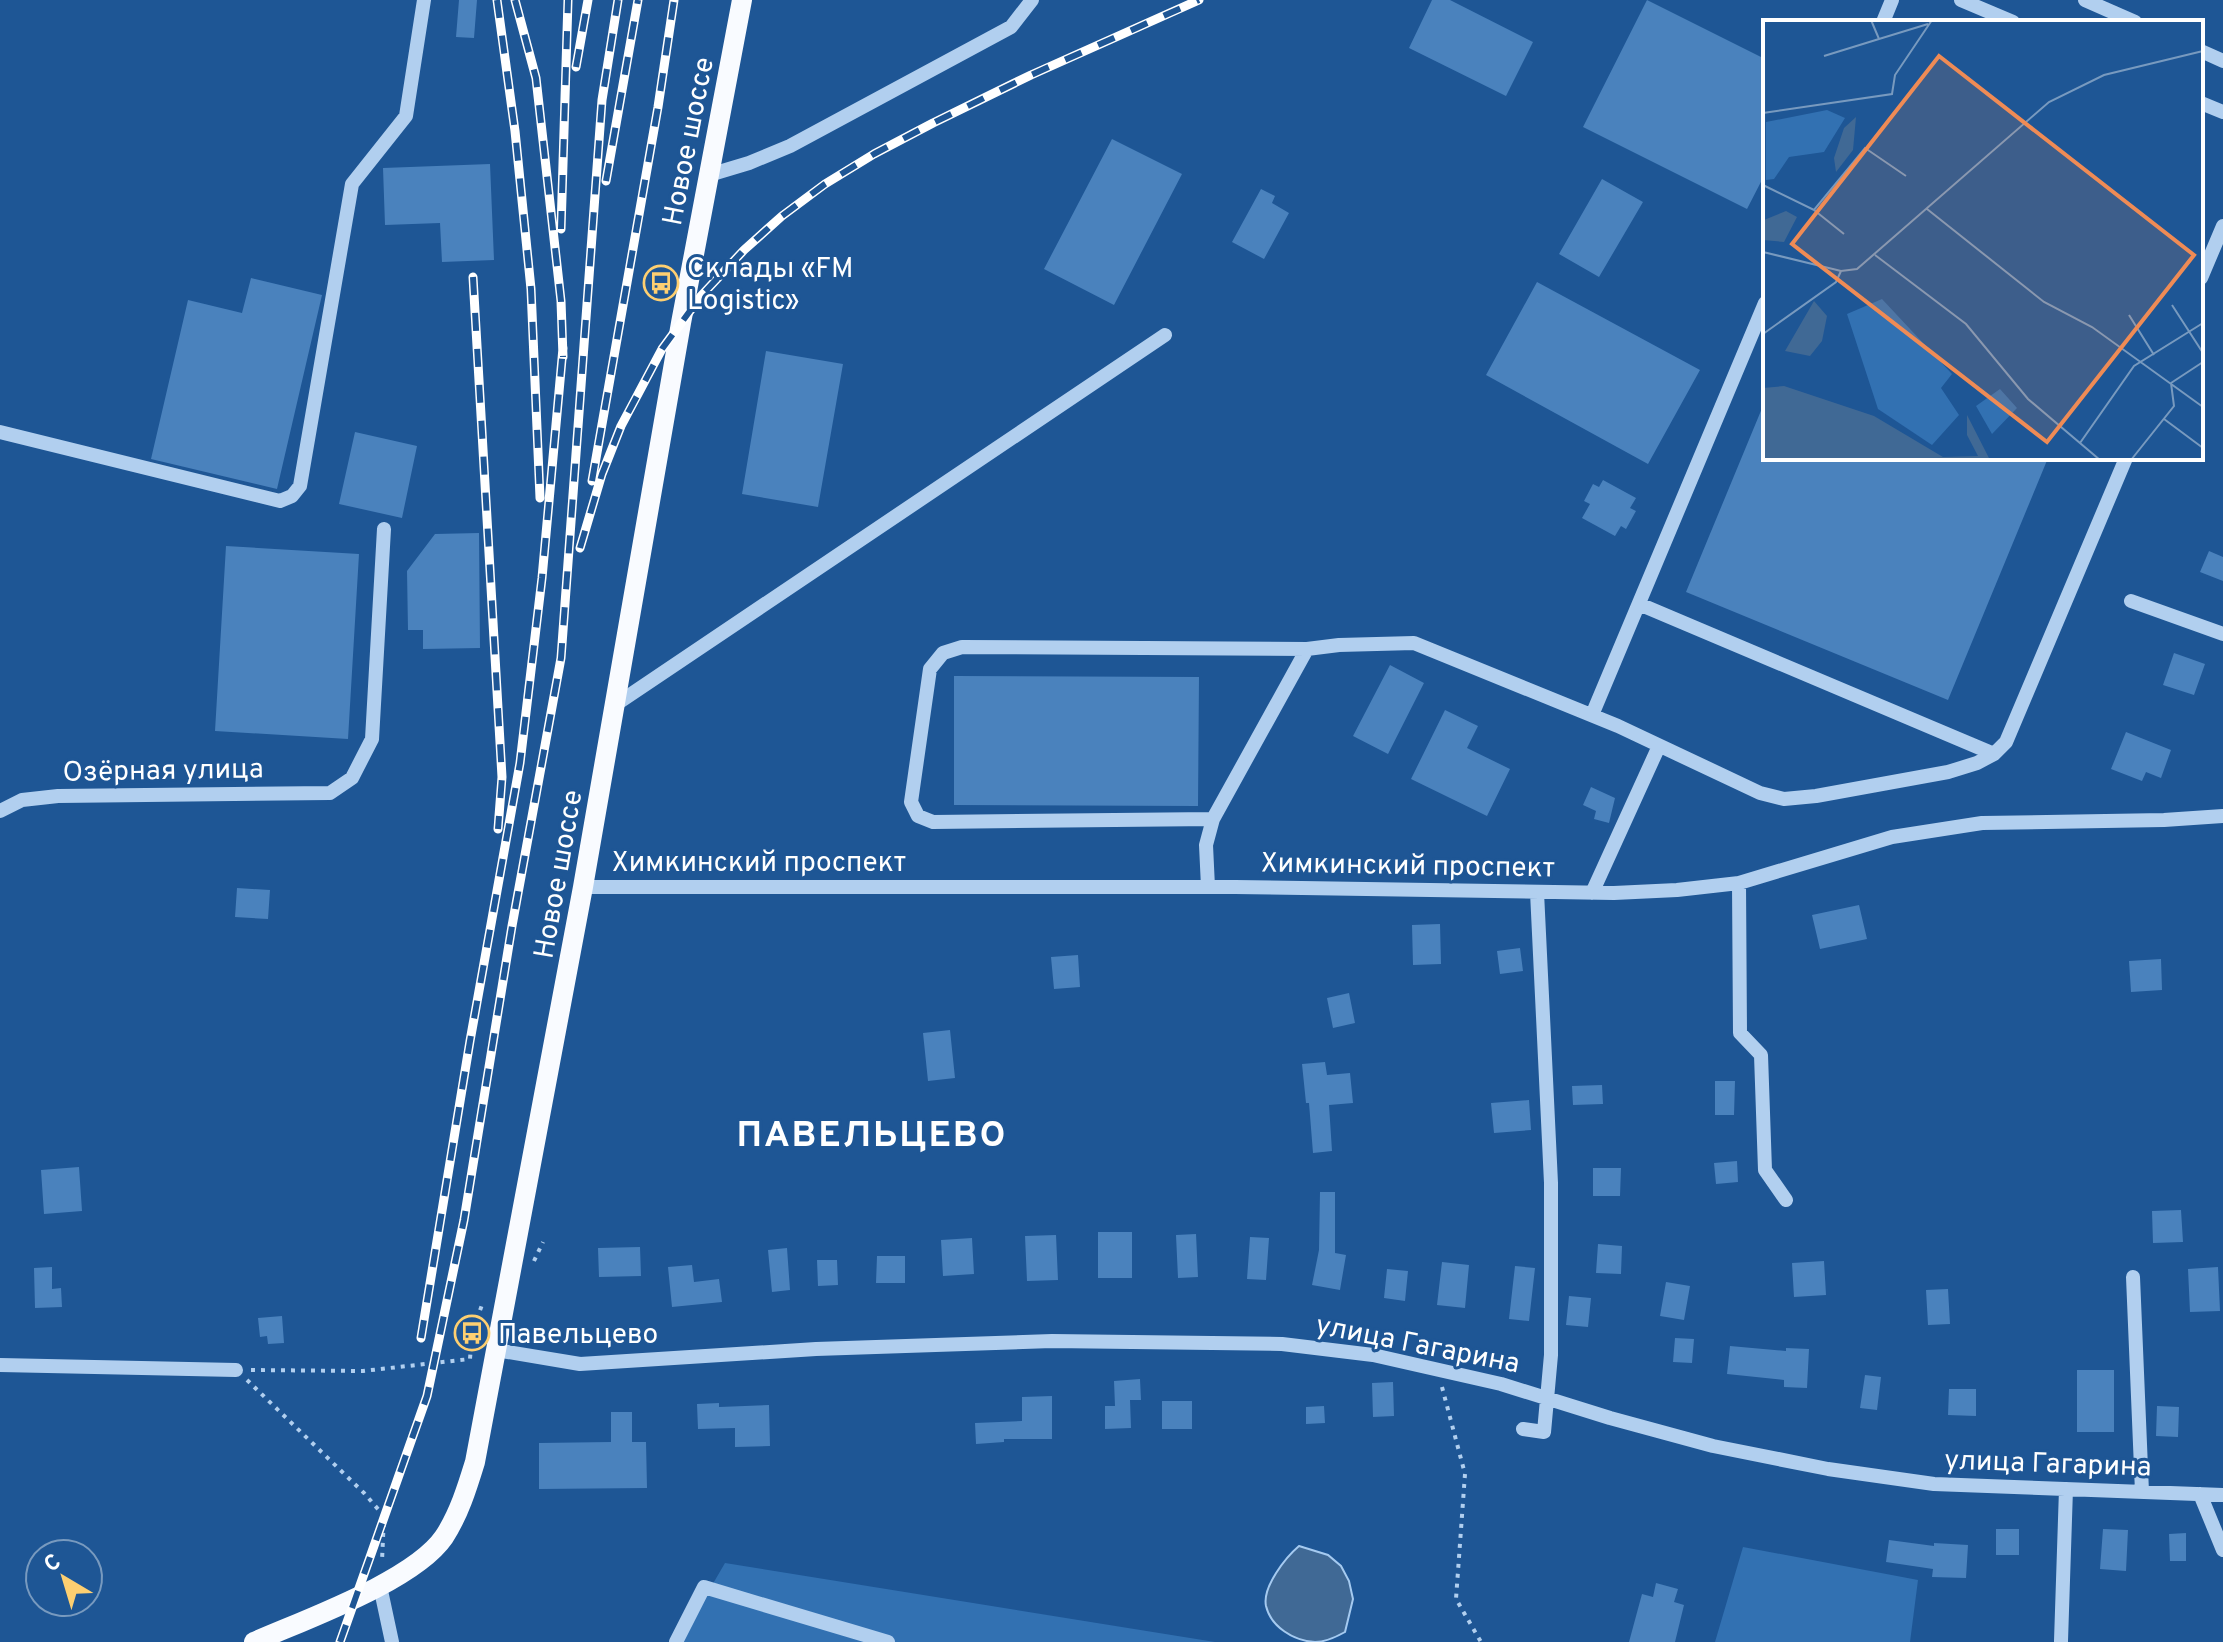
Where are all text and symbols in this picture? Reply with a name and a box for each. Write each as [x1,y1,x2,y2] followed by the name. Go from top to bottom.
[1763,20,2203,460] inset map
[656,54,724,229] street label: Новое шоссе
[687,252,853,320] place label: Склады «FM Logistic»
[642,264,680,302] bus stop icon: Склады «FM Logistic»
[62,752,264,792] street label: Озёрная улица
[527,787,592,962] street label: Новое шоссе
[612,846,906,882] street label: Химкинский проспект
[1260,846,1555,888] street label: Химкинский проспект
[736,1114,1008,1160] district label: ПАВЕЛЬЦЕВО
[1312,1309,1523,1383] street label: улица Гагарина
[453,1314,491,1352] bus stop icon: Павельцево
[498,1318,658,1354] place label: Павельцево
[1944,1443,2152,1487] street label: улица Гагарина
[24,1538,104,1618] north arrow
[39,1549,67,1579] text: С

